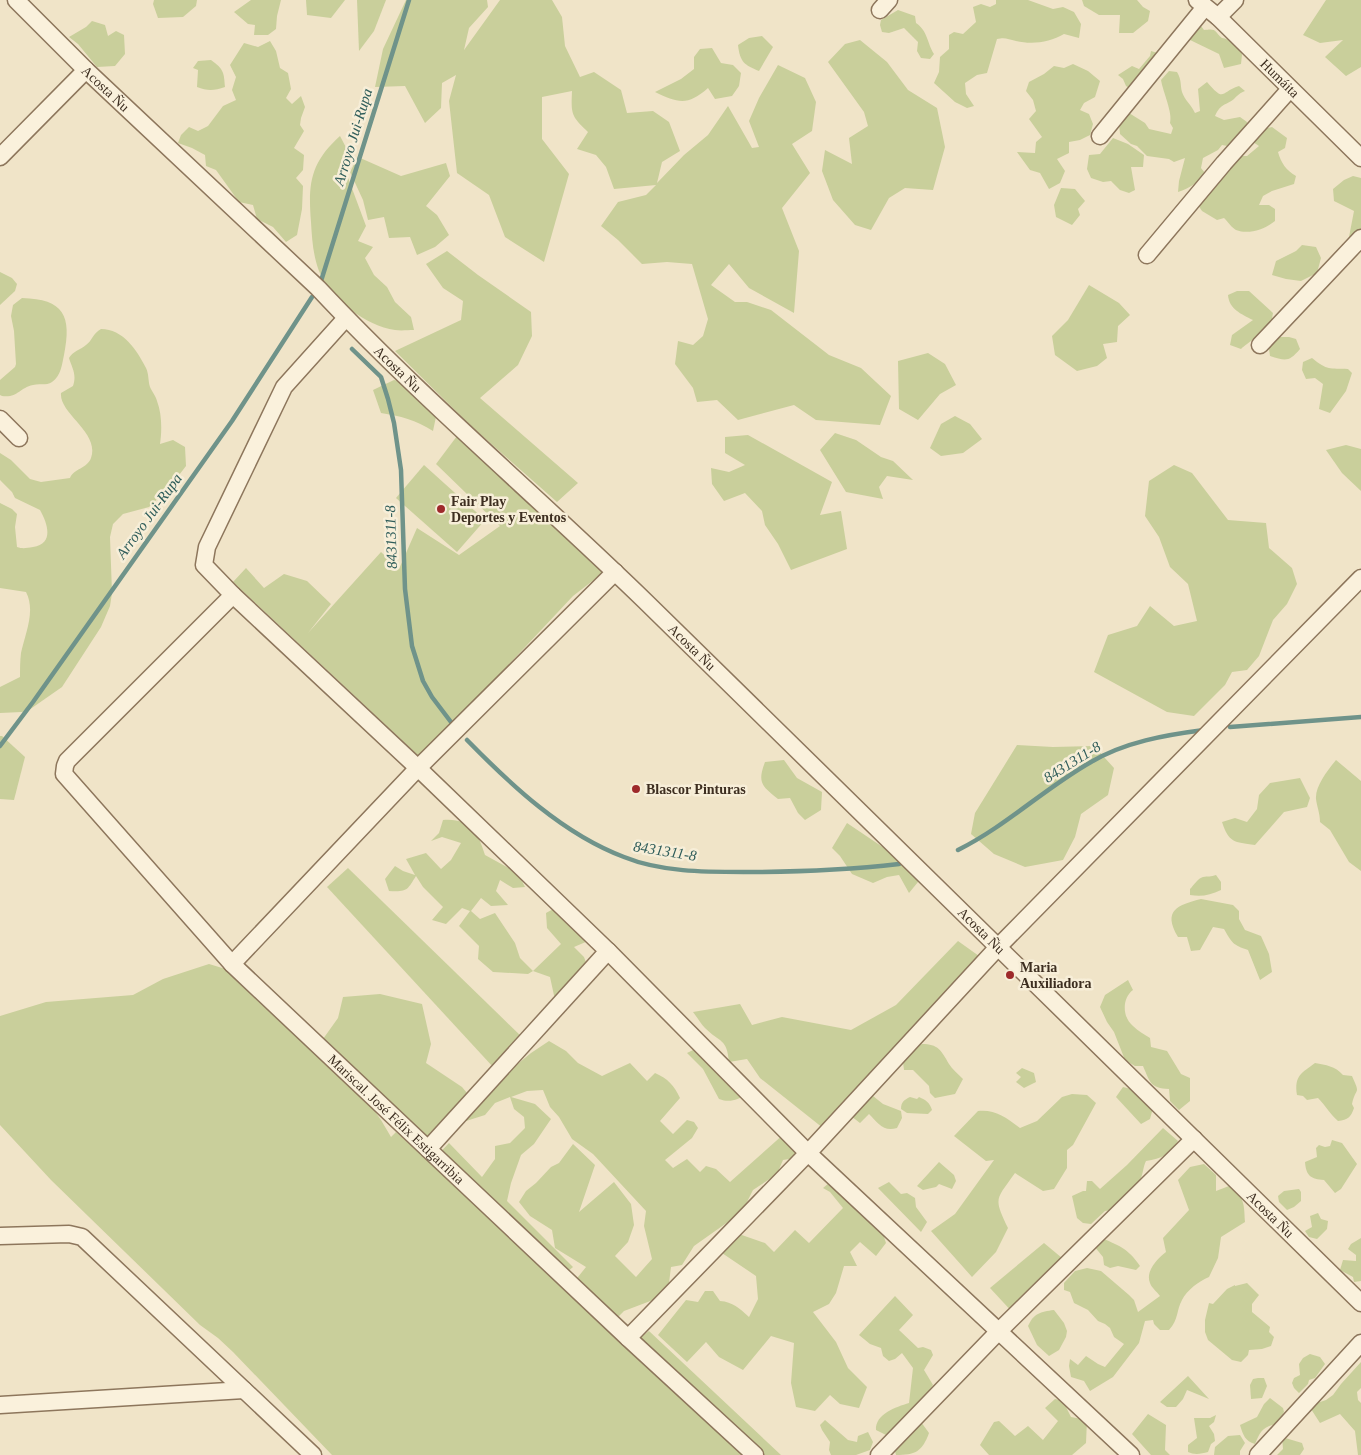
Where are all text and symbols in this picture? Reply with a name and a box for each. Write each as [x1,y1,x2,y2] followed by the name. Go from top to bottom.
[1257,56,1303,101] street label: Humáita
[79,63,132,115] street label: Acosta Ñu
[330,87,375,188] water label: Arroyo Jui-Rupa
[371,343,424,395] street label: Acosta Ñu
[112,471,185,562] water label: Arroyo Jui-Rupa
[451,494,567,525] place label: Fair Play Deportes y Eventos
[435,503,447,515] marker: Fair Play Deportes y Eventos
[382,504,400,569] water label: 8431311-8
[665,621,718,674] street label: Acosta Ñu
[1041,738,1104,786] water label: 8431311-8
[646,782,746,797] place label: Blascor Pinturas
[630,783,642,795] marker: Blascor Pinturas
[632,838,698,864] water label: 8431311-8
[955,905,1008,957] street label: Acosta Ñu
[1020,960,1092,991] place label: Maria Auxiliadora
[1004,969,1016,981] marker: Maria Auxiliadora
[325,1052,467,1188] street label: Mariscal. José Félix Estigarribia
[1244,1188,1297,1241] street label: Acosta Ñu

